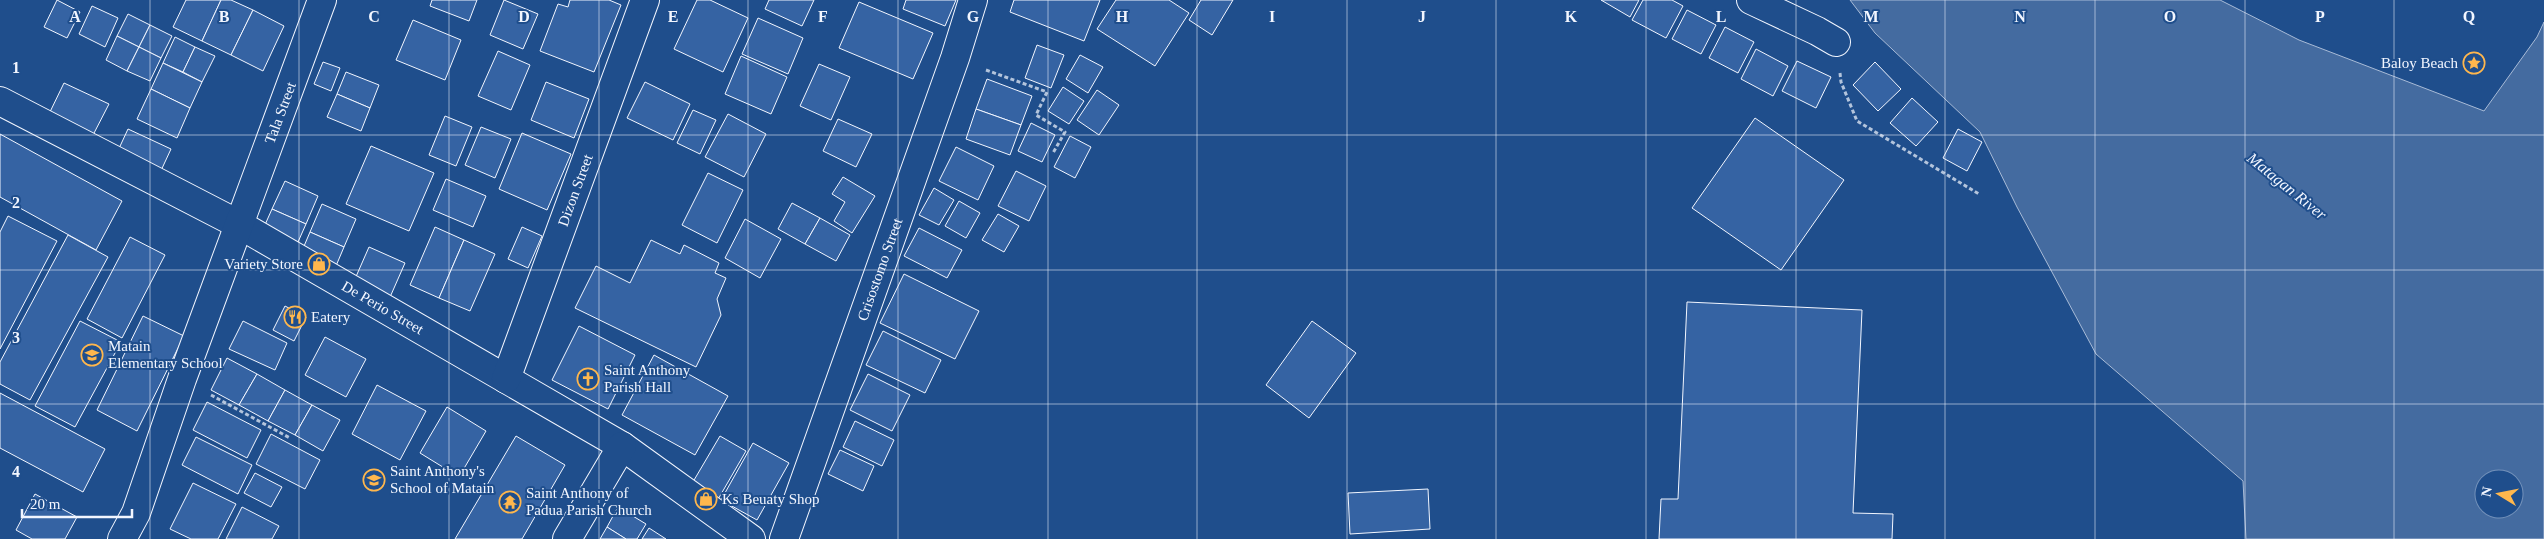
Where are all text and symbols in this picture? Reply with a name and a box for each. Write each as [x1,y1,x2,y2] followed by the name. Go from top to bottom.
[69,8,81,25] text: A
[219,8,230,25] text: B
[368,8,380,25] text: C
[518,8,530,25] text: D
[668,8,678,25] text: E
[818,8,828,25] text: F
[967,8,980,25] text: G
[1116,8,1129,25] text: H
[1269,8,1275,25] text: I
[1418,8,1426,25] text: J
[1565,8,1578,25] text: K
[1716,8,1726,25] text: L
[1863,8,1879,25] text: M
[2014,8,2026,25] text: N
[2164,8,2176,25] text: O
[2315,8,2325,25] text: P
[2463,8,2475,25] text: Q
[2462,51,2486,75] place icon: Baloy Beach
[2381,55,2458,71] place label: Baloy Beach
[12,59,20,76] text: 1
[262,79,299,146] street label: Tala Street
[2243,148,2330,224] water label: Matagan River
[555,151,596,228] street label: Dizon Street
[12,194,20,211] text: 2
[854,215,906,323] street label: Crisostomo Street
[307,252,331,276] shop icon: Variety Store
[224,256,303,272] place label: Variety Store
[339,278,427,338] street label: De Perio Street
[283,305,307,329] restaurant icon: Eatery
[311,309,351,325] place label: Eatery
[12,329,20,346] text: 3
[108,338,223,371] place label: Matain Elementary School
[80,343,104,367] school or university icon: Matain Elementary School
[604,362,691,395] place label: Saint Anthony Parish Hall
[576,367,600,391] church icon: Saint Anthony Parish Hall
[12,463,20,480] text: 4
[390,463,495,496] place label: Saint Anthony's School of Matain
[362,468,386,492] school or university icon: Saint Anthony's School of Matain
[2474,469,2524,519] north arrow
[526,485,652,518] place label: Saint Anthony of Padua Parish Church
[22,486,132,518] scale bar
[2478,486,2495,498] text: N
[694,487,718,511] shop icon: Ks Beuaty Shop
[498,490,522,514] temple icon: Saint Anthony of Padua Parish Church
[722,491,820,507] place label: Ks Beuaty Shop
[30,496,61,512] text: 20 m

